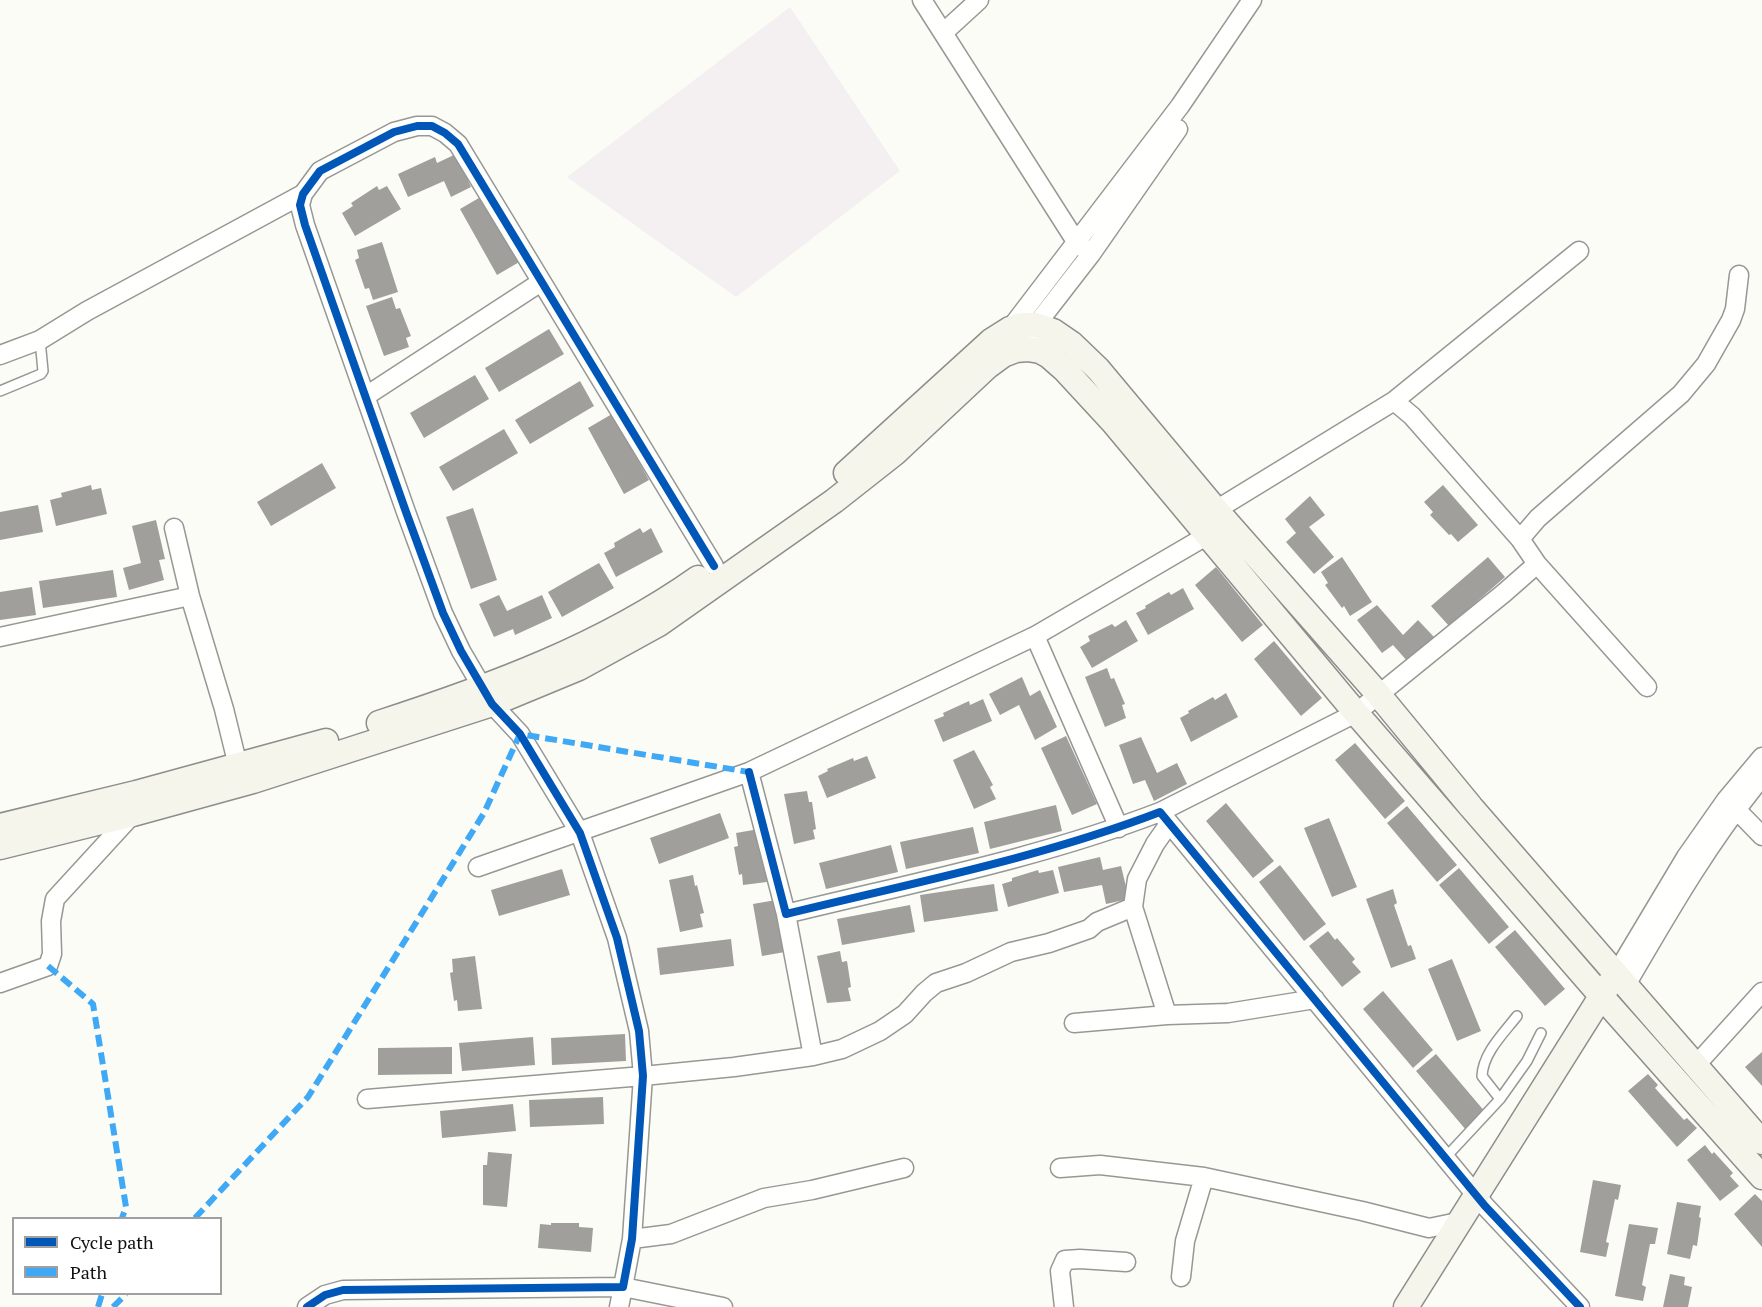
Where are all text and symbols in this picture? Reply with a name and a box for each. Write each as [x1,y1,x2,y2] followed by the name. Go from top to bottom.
[12,1217,222,1295] legend
[70,1230,154,1254] text: Cycle path
[70,1260,107,1284] text: Path

